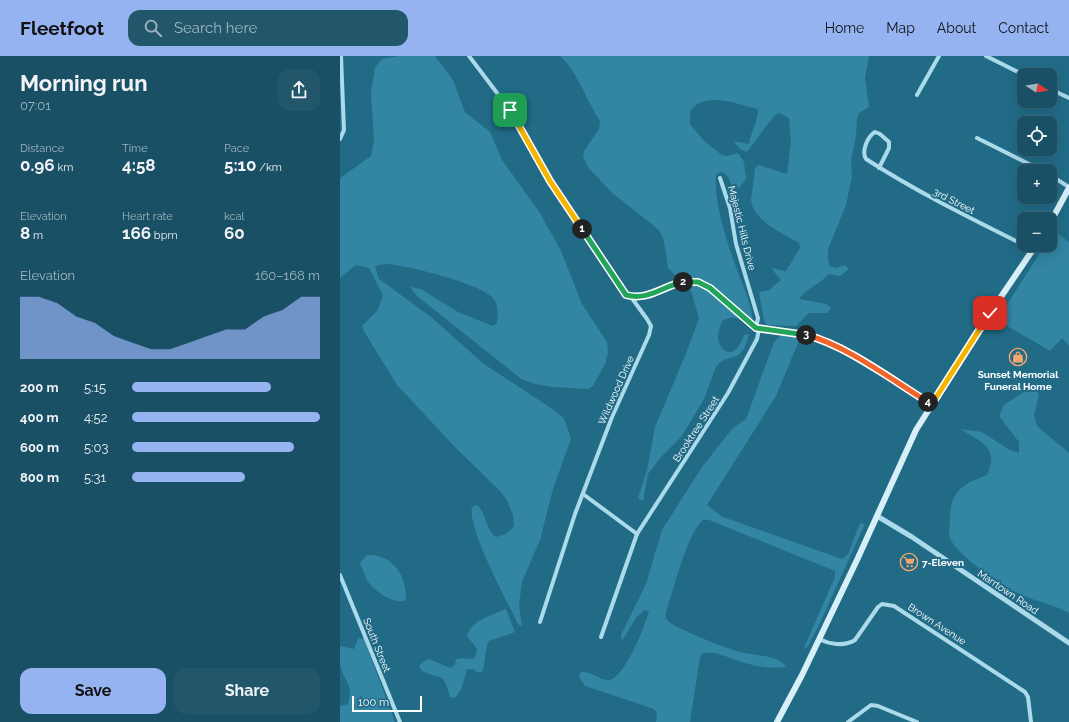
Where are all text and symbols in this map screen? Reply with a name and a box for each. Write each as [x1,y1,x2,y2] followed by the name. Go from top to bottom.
[128,10,408,46] search box
[20,17,104,39] text: Fleetfoot
[142,17,164,39] icon: search
[174,19,257,37] text: Search here
[825,20,864,36] text: Home
[886,20,915,36] text: Map
[937,20,976,36] text: About
[998,20,1049,36] text: Contact
[1017,68,1057,108] north arrow
[1017,68,1057,252] map controls
[278,69,320,111] button: share
[20,70,148,96] text: Morning run
[493,93,527,127] pin
[20,98,51,113] text: 07:01
[499,99,521,121] icon: arrive
[1017,116,1057,156] button: locate
[20,142,64,155] text: Distance
[122,142,148,155] text: Time
[224,142,249,155] text: Pace
[20,155,55,175] text: 0.96
[122,155,156,175] text: 4:58
[224,155,256,175] text: 5:10
[55,161,73,174] text: km
[256,161,282,174] text: /km
[1017,164,1057,204] button: +
[726,184,758,272] street label: Majestic Hills Drive
[931,186,977,216] street label: 3rd Street
[20,210,67,223] text: Elevation
[122,210,173,223] text: Heart rate
[224,210,245,223] text: kcal
[1017,212,1057,252] button: −
[572,219,592,239] pin: 1
[579,222,585,235] text: 1
[20,223,30,243] text: 8
[122,223,151,243] text: 166
[224,223,245,243] text: 60
[30,229,43,242] text: m
[151,229,178,242] text: bpm
[20,268,75,283] text: Elevation
[255,268,320,283] text: 160–168 m
[673,272,693,292] pin: 2
[680,275,686,288] text: 2
[973,296,1007,330] pin
[979,302,1001,324] icon: check
[796,325,816,345] pin: 3
[803,328,809,341] text: 3
[1008,347,1028,367] shop icon: Sunset Memorial Funeral Home
[596,354,636,426] street label: Wildwood Drive
[978,369,1059,392] place label: Sunset Memorial Funeral Home
[20,380,59,395] text: 200 m
[84,380,106,395] text: 5:15
[918,392,938,412] pin: 4
[671,394,722,464] street label: Brooktree Street
[925,395,931,408] text: 4
[20,410,59,425] text: 400 m
[84,410,107,425] text: 4:52
[20,440,59,455] text: 600 m
[84,440,108,455] text: 5:03
[20,470,59,485] text: 800 m
[84,470,106,485] text: 5:31
[899,552,919,572] supermarket icon: 7-Eleven
[922,557,964,568] place label: 7-Eleven
[976,568,1040,616] street label: Marrtown Road
[906,601,968,647] street label: Brown Avenue
[361,616,393,674] street label: South Street
[20,668,166,714] button: Save
[174,668,320,714] button: Share
[352,694,422,713] scale bar
[358,696,389,709] text: 100 m

